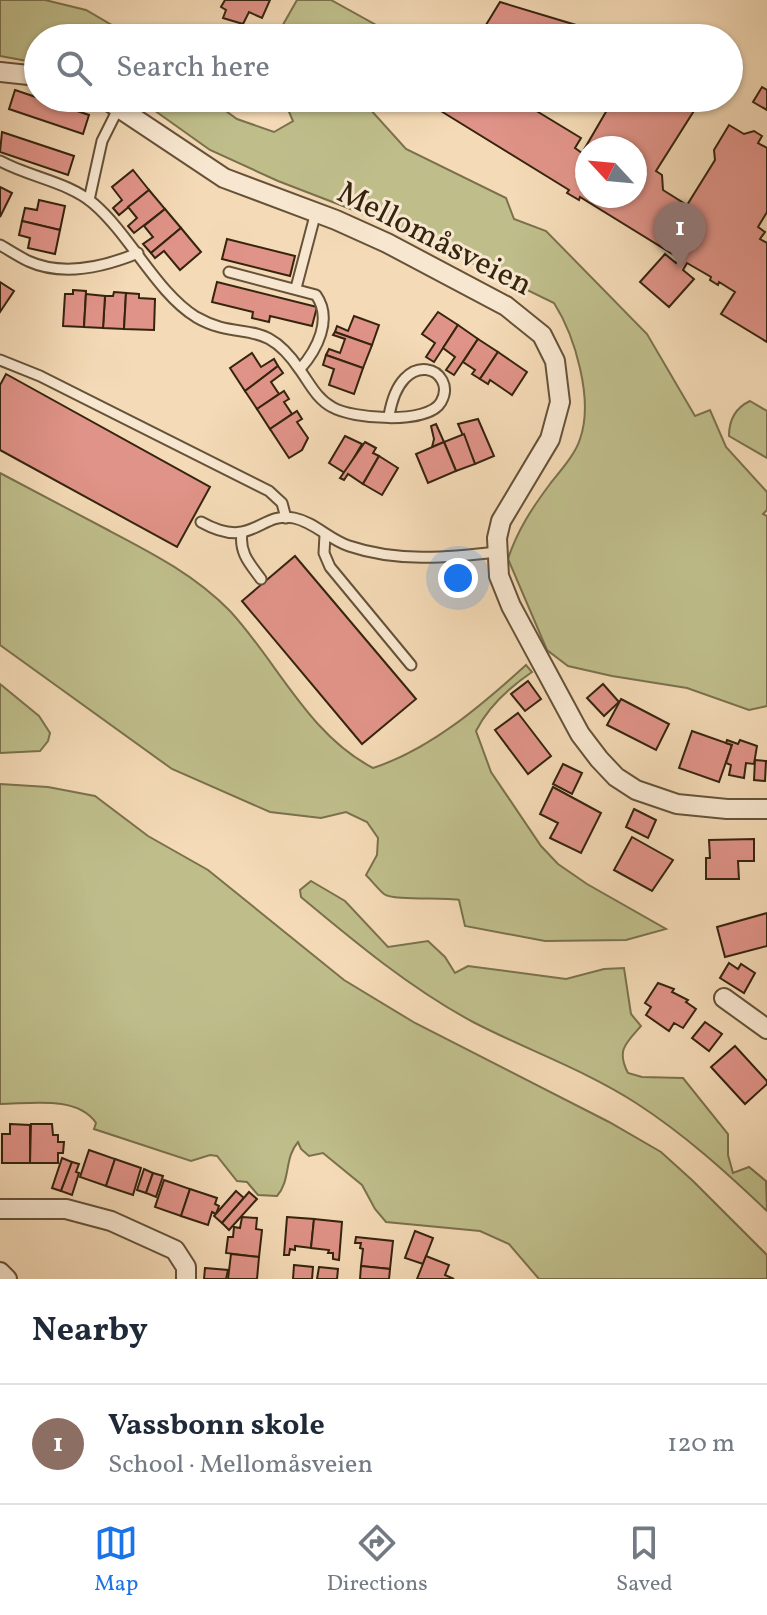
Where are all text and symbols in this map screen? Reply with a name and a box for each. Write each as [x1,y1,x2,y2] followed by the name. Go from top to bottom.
[24,24,743,112] search box
[52,46,96,90] icon: search
[116,47,270,89] text: Search here
[575,136,647,208] north arrow
[329,172,539,308] street label: Mellomåsveien
[654,202,706,268] pin: 1
[438,558,478,598] your location
[32,1308,148,1355] text: Nearby
[108,1405,325,1447] text: Vassbonn skole
[53,1426,63,1462] text: 1
[667,1426,735,1462] text: 120 m
[108,1447,373,1483] text: School · Mellomåsveien
[94,1521,138,1600] tab: Map
[327,1521,428,1600] tab: Directions
[616,1521,673,1600] tab: Saved

